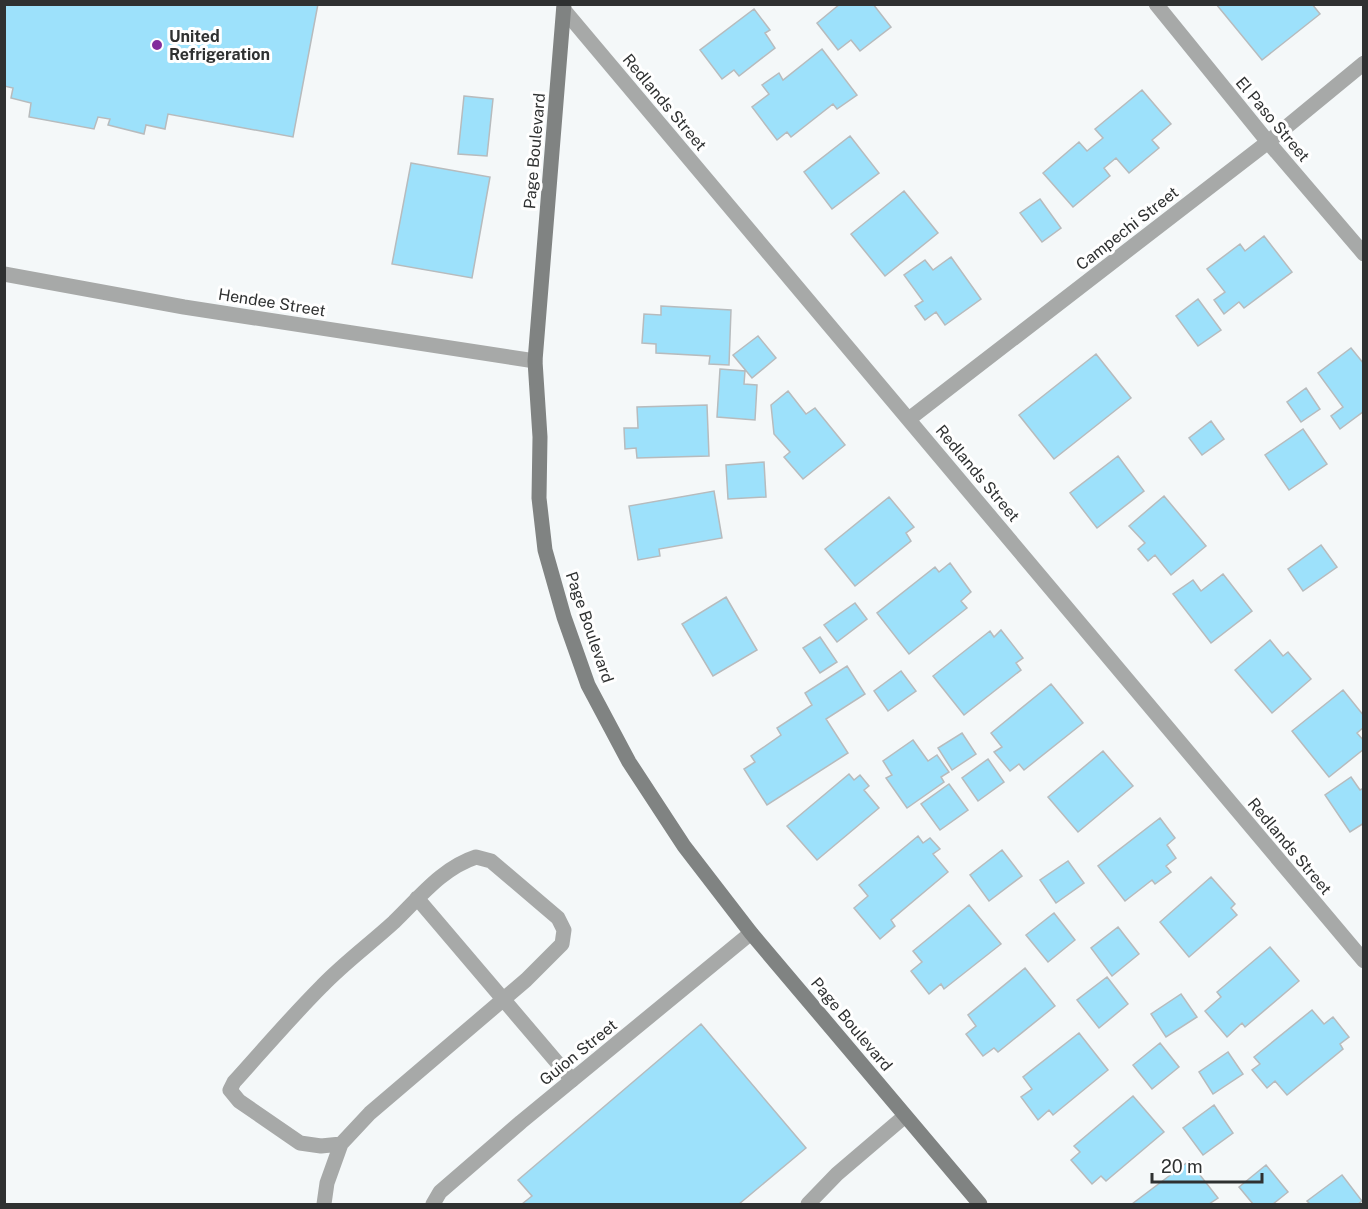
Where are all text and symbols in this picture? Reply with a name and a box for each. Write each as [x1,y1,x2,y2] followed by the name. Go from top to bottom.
[169,27,270,64] place label: United Refrigeration
[150,38,164,52] marker: United Refrigeration
[619,50,711,155] street label: Redlands Street
[1232,73,1314,166] street label: El Paso Street
[520,92,549,210] street label: Page Boulevard
[1072,183,1182,274] street label: Campechi Street
[217,285,327,320] street label: Hendee Street
[932,421,1024,526] street label: Redlands Street
[562,569,617,685] street label: Page Boulevard
[1244,794,1336,899] street label: Redlands Street
[807,974,896,1075] street label: Page Boulevard
[536,1015,621,1089] street label: Guion Street
[1152,1146,1262,1184] scale bar
[1161,1156,1203,1177] text: 20 m

